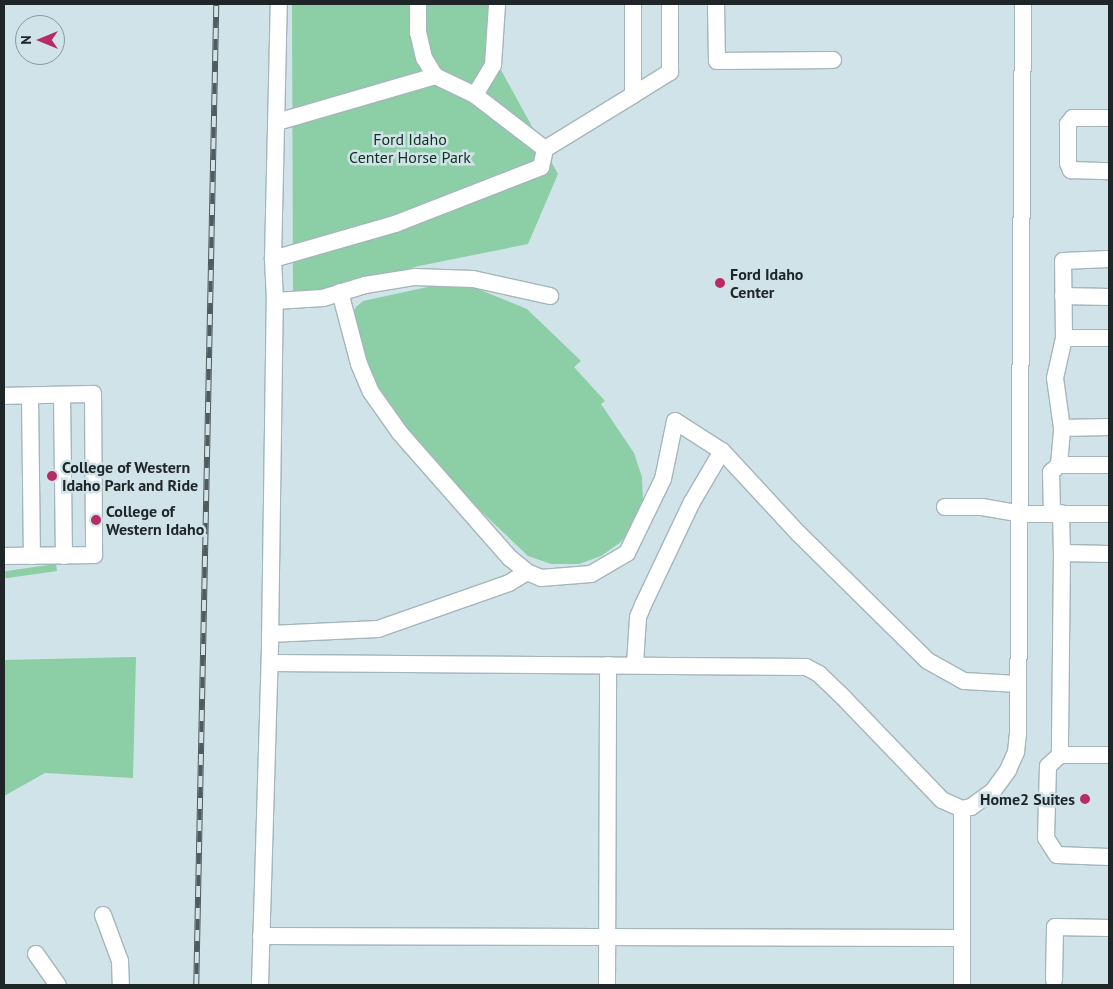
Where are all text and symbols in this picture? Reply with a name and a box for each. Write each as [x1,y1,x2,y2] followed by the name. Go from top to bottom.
[15,15,65,65] north arrow
[17,35,35,45] text: N
[349,129,471,167] park label: Ford Idaho Center Horse Park
[730,264,803,302] place label: Ford Idaho Center
[714,277,726,289] marker: Ford Idaho Center
[62,457,199,495] place label: College of Western Idaho Park and Ride
[46,470,58,482] marker: College of Western Idaho Park and Ride
[106,501,204,539] place label: College of Western Idaho
[90,514,102,526] marker: College of Western Idaho
[980,789,1075,809] place label: Home2 Suites
[1079,793,1091,805] marker: Home2 Suites

